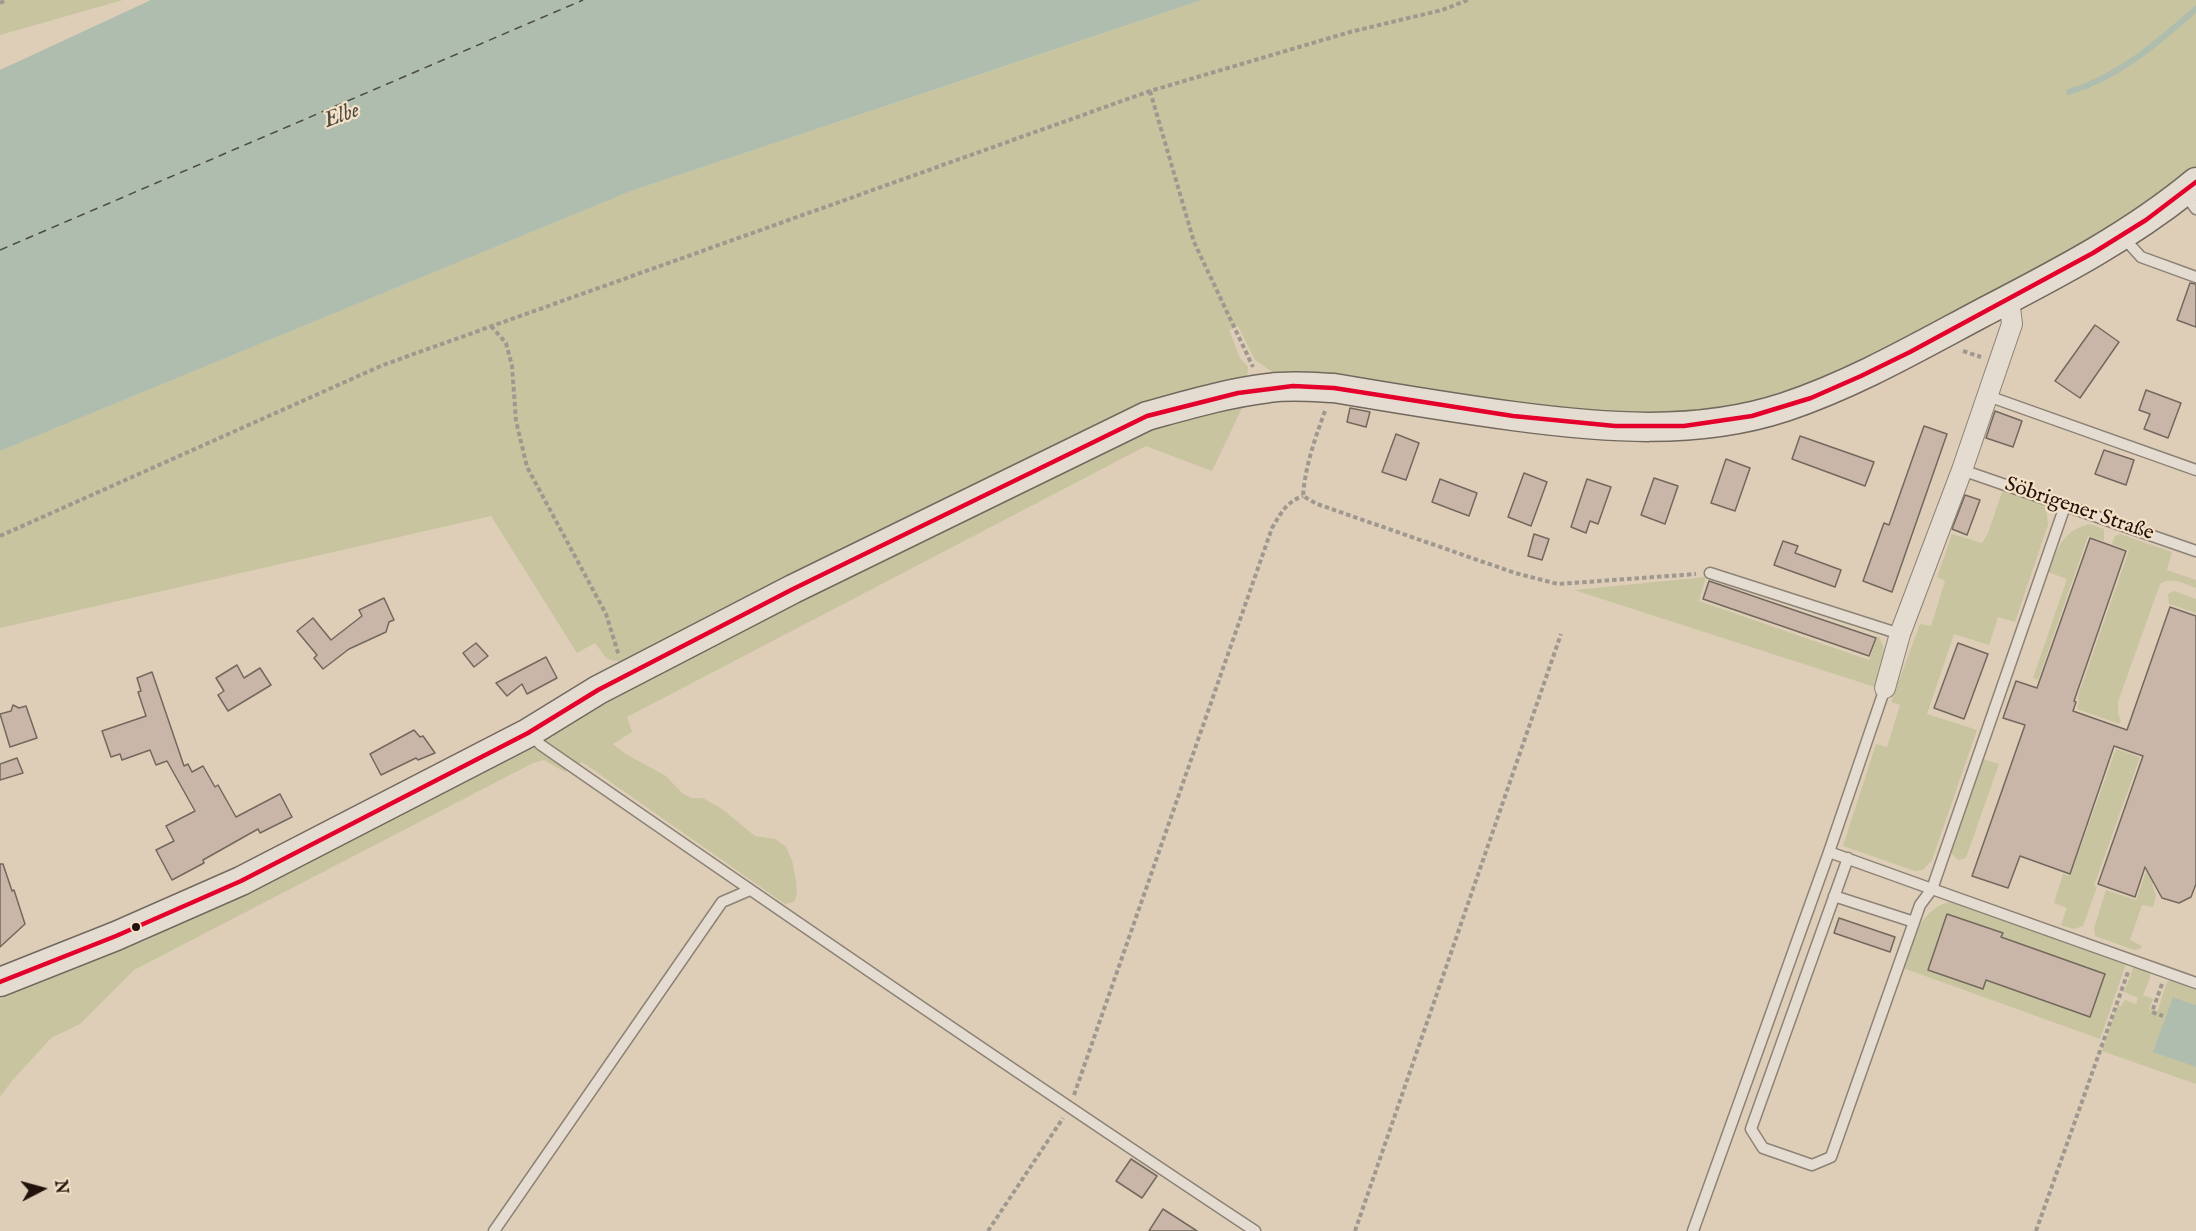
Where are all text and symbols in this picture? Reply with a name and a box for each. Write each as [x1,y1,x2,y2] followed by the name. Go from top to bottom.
[321,98,363,136] water label: Elbe
[2001,473,2157,547] street label: Söbrigener Straße
[130,921,142,933] unlabelled marker
[12,1159,72,1219] north arrow
[49,1179,71,1195] text: N

